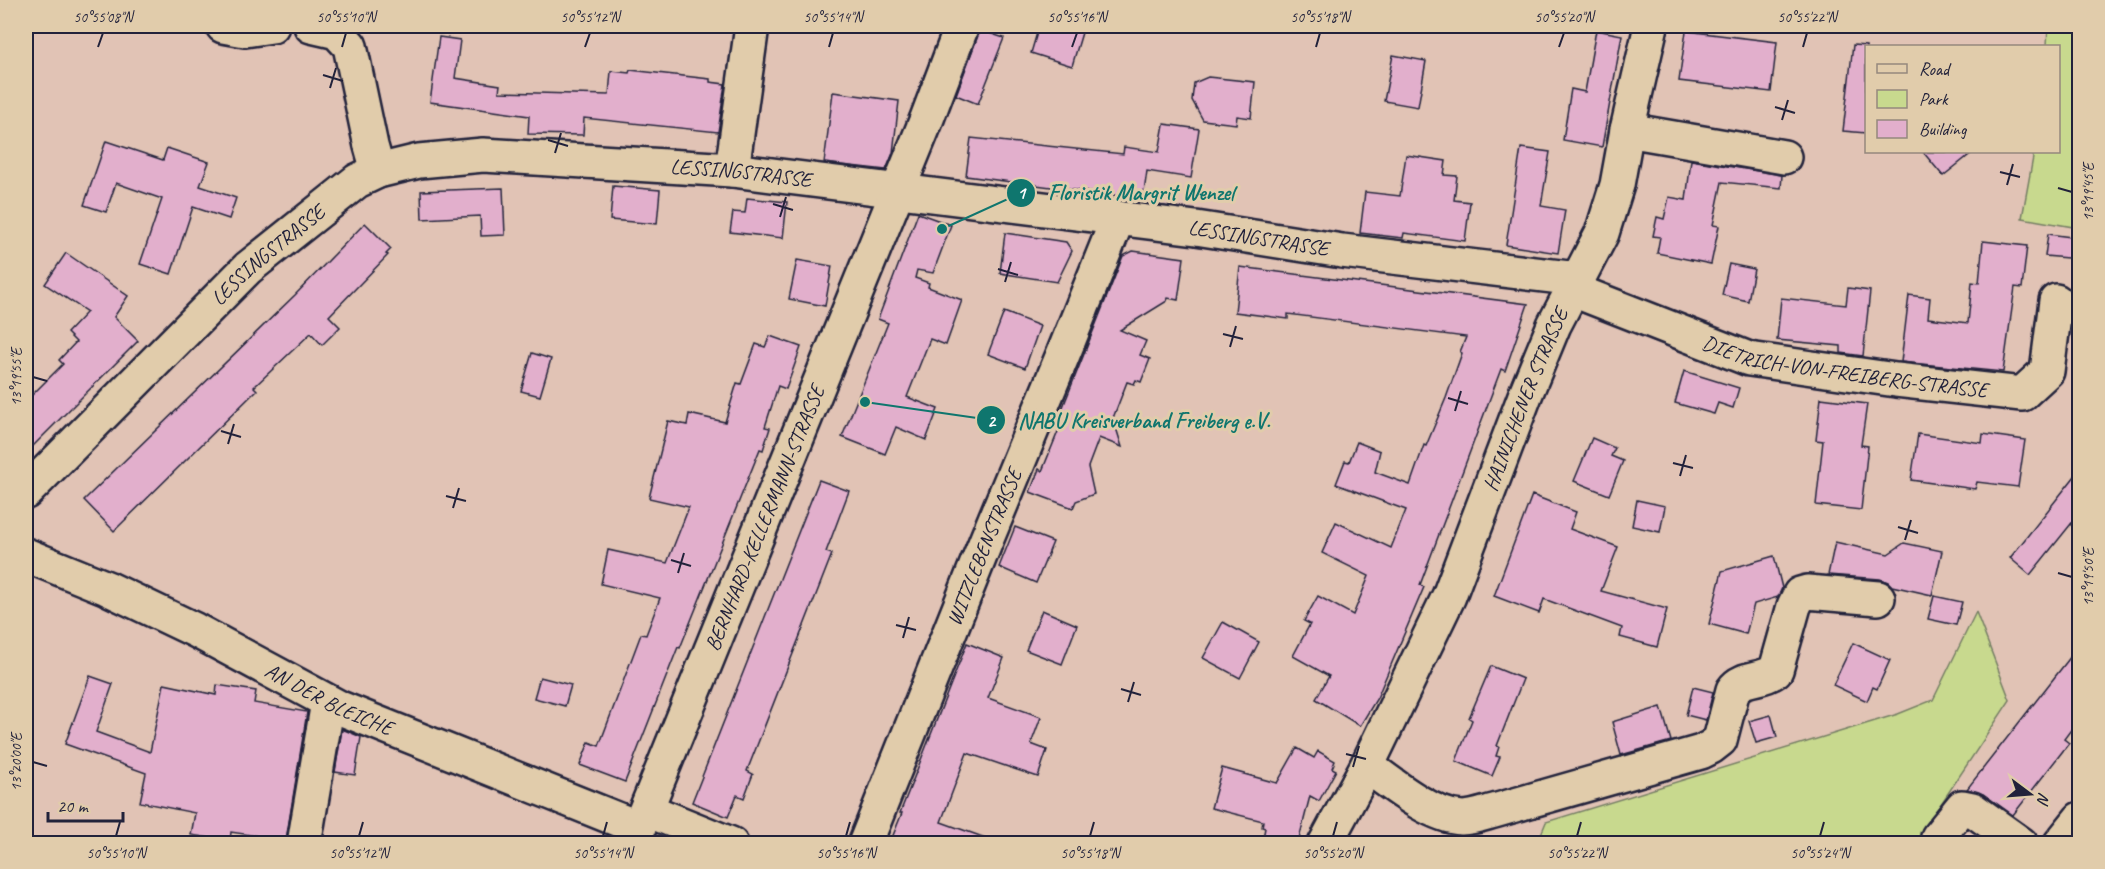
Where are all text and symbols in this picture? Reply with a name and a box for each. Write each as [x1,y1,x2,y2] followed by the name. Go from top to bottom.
[73,8,136,27] text: 50°55'08"N
[316,8,379,27] text: 50°55'10"N
[560,8,623,27] text: 50°55'12"N
[803,8,866,27] text: 50°55'14"N
[1047,8,1110,27] text: 50°55'16"N
[1290,8,1353,27] text: 50°55'18"N
[1534,8,1597,27] text: 50°55'20"N
[1777,8,1840,27] text: 50°55'22"N
[1865,45,2060,153] legend
[1919,58,1952,80] text: Road
[1919,88,1949,110] text: Park
[1919,118,1968,140] text: Building
[670,153,816,193] street label: LESSINGSTRASSE
[2079,161,2098,221] text: 13°19'45"E
[1006,173,1246,213] callout: Floristik Margrit Wenzel
[1048,179,1238,207] text: Floristik Margrit Wenzel
[1017,182,1027,204] text: 1
[206,197,332,311] street label: LESSINGSTRASSE
[1187,214,1333,262] street label: LESSINGSTRASSE
[1477,301,1575,495] street label: HAINICHENER STRASSE
[1699,329,1991,403] street label: DIETRICH-VON-FREIBERG-STRASSE
[7,346,26,406] text: 13°19'55"E
[699,379,831,654] street label: BERNHARD-KELLERMANN-STRASSE
[976,400,1282,440] callout: NABU Kreisverband Freiberg e.V.
[1018,407,1271,435] text: NABU Kreisverband Freiberg e.V.
[987,410,997,432] text: 2
[941,462,1028,629] street label: WITZLEBENSTRASSE
[2079,546,2098,606] text: 13°19'50"E
[261,657,399,742] street label: AN DER BLEICHE
[7,731,26,791] text: 13°20'00"E
[2000,764,2060,824] north arrow
[48,785,123,823] scale bar
[2032,790,2054,808] text: N
[57,795,90,817] text: 20 m
[86,844,149,863] text: 50°55'10"N
[329,844,392,863] text: 50°55'12"N
[573,844,636,863] text: 50°55'14"N
[816,844,879,863] text: 50°55'16"N
[1060,844,1123,863] text: 50°55'18"N
[1303,844,1366,863] text: 50°55'20"N
[1547,844,1610,863] text: 50°55'22"N
[1790,844,1853,863] text: 50°55'24"N

